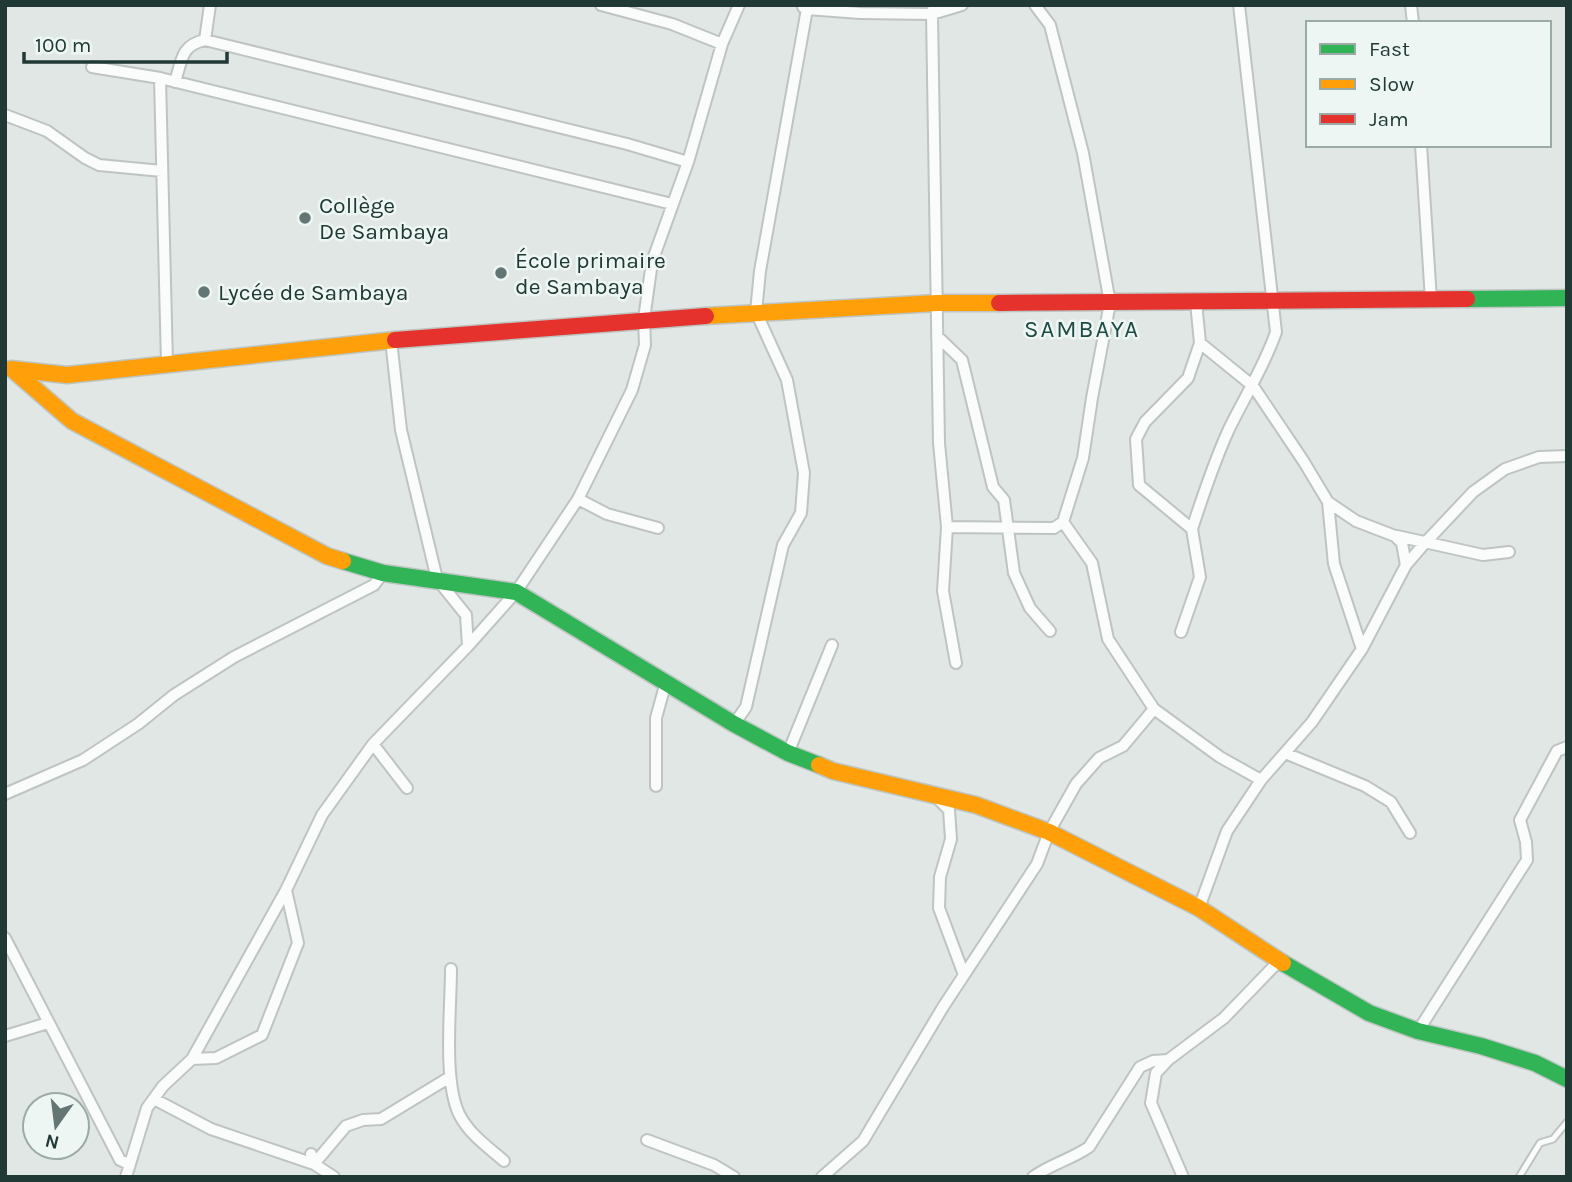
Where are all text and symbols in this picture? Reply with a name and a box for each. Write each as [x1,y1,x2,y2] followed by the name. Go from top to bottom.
[24,21,228,65] scale bar
[1306,21,1551,147] legend
[35,33,92,57] text: 100 m
[1369,37,1410,61] text: Fast
[1369,72,1414,96] text: Slow
[1369,107,1409,131] text: Jam
[319,192,449,245] place label: Collège De Sambaya
[297,210,313,226] marker: Collège De Sambaya
[515,247,666,300] place label: École primaire de Sambaya
[493,265,509,281] marker: École primaire de Sambaya
[218,279,408,306] place label: Lycée de Sambaya
[196,284,212,300] marker: Lycée de Sambaya
[1024,315,1140,343] district label: SAMBAYA
[21,1091,91,1161] north arrow
[43,1129,61,1154] text: N

